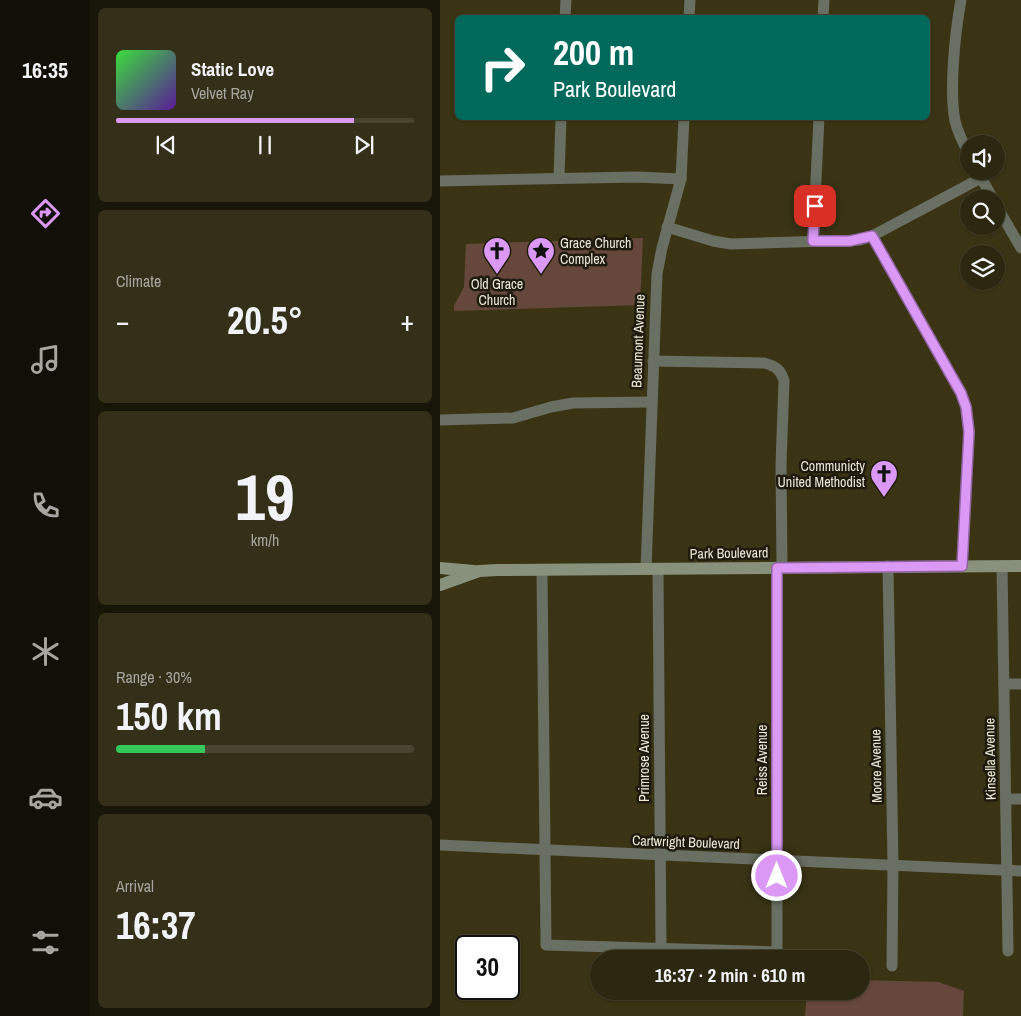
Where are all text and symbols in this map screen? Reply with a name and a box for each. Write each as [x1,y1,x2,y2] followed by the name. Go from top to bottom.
[553,29,634,76] text: 200 m
[470,35,535,100] icon: right
[22,55,68,85] text: 16:35
[191,56,274,82] text: Static Love
[553,74,676,104] text: Park Boulevard
[191,82,254,104] text: Velvet Ray
[152,131,180,159] icon: previous
[251,131,279,159] icon: pause
[350,131,378,159] icon: next
[960,135,1005,290] map controls
[960,135,1005,180] button: sound
[794,185,836,227] pin
[960,190,1005,235] button: search
[801,192,829,220] icon: arrive
[28,196,63,231] icon: directions
[560,234,631,268] place label: Grace Church Complex
[482,236,512,275] church icon: Old Grace Church
[526,236,556,275] place icon: Grace Church Complex
[960,245,1005,290] button: layers
[116,270,161,292] text: Climate
[471,275,523,309] place label: Old Grace Church
[627,294,649,388] street label: Beaumont Avenue
[227,295,303,346] text: 20.5°
[116,302,129,340] text: −
[401,302,414,340] text: +
[28,342,63,377] icon: music
[235,453,295,540] text: 19
[778,457,865,491] place label: Communicty United Methodist
[869,459,899,498] church icon: Communicty United Methodist
[28,488,63,523] icon: phone
[251,529,279,551] text: km/h
[690,543,768,563] street label: Park Boulevard
[28,634,63,669] icon: climate
[116,666,192,688] text: Range · 30%
[116,691,222,742] text: 150 km
[635,714,653,802] street label: Primrose Avenue
[980,718,1000,800] street label: Kinsella Avenue
[753,725,771,795] street label: Reiss Avenue
[866,729,886,803] street label: Moore Avenue
[28,780,63,815] icon: car
[632,831,740,853] street label: Cartwright Boulevard
[750,849,802,901] position arrow
[116,875,154,897] text: Arrival
[116,900,196,951] text: 16:37
[28,925,63,960] icon: filters
[455,935,520,1000] speed limit sign: 30
[655,962,805,988] text: 16:37 · 2 min · 610 m

